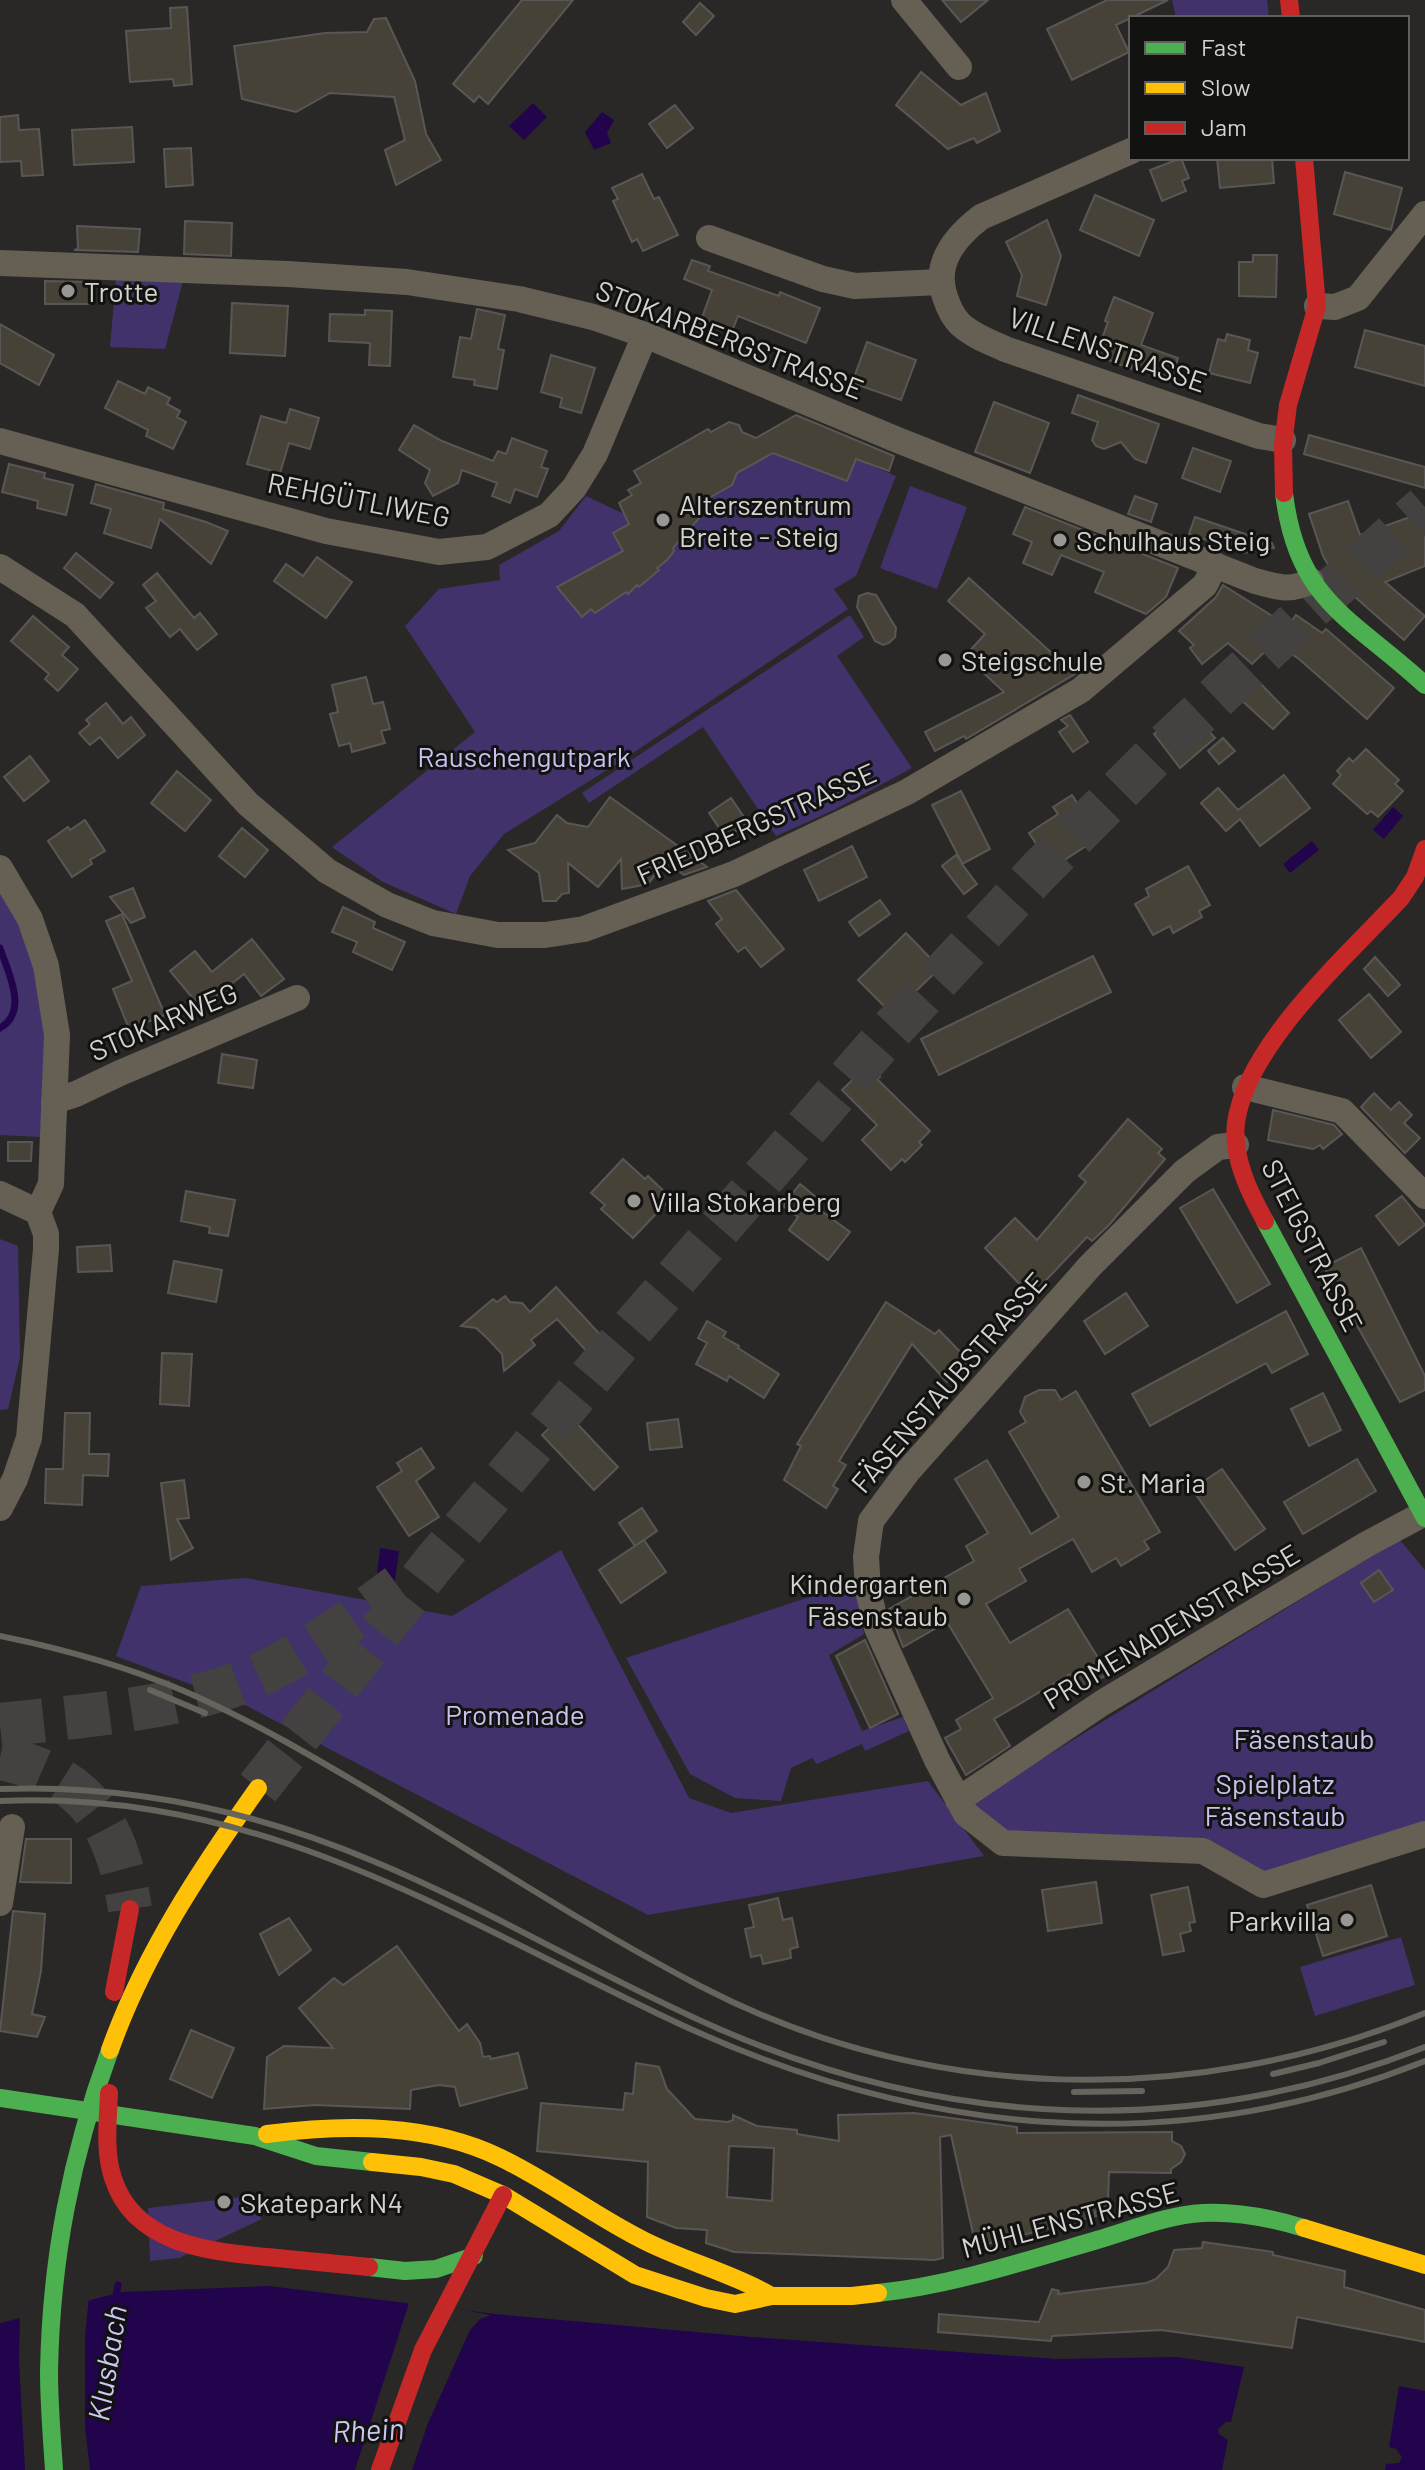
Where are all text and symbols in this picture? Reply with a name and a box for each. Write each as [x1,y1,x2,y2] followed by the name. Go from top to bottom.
[1129,16,1409,160] legend
[1201,32,1246,61] text: Fast
[1201,72,1250,101] text: Slow
[1201,112,1247,141] text: Jam
[591,272,869,406] street label: STOKARBERGSTRASSE
[84,274,158,308] place label: Trotte
[59,282,77,300] marker: Trotte
[1005,299,1211,399] street label: VILLENSTRASSE
[265,465,453,533] street label: REHGÜTLIWEG
[679,487,852,553] place label: Alterszentrum Breite - Steig
[654,511,672,529] marker: Alterszentrum Breite - Steig
[1076,523,1270,557] place label: Schulhaus Steig
[1051,531,1069,549] marker: Schulhaus Steig
[961,643,1103,677] place label: Steigschule
[936,651,954,669] marker: Steigschule
[417,739,631,773] park label: Rauschengutpark
[631,755,881,891] street label: FRIEDBERGSTRASSE
[84,975,242,1067] street label: STOKARWEG
[1255,1153,1371,1337] street label: STEIGSTRASSE
[650,1184,841,1218] place label: Villa Stokarberg
[625,1192,643,1210] marker: Villa Stokarberg
[843,1265,1053,1499] street label: FÄSENSTAUBSTRASSE
[1100,1465,1206,1499] place label: St. Maria
[1075,1473,1093,1491] marker: St. Maria
[1037,1536,1305,1716] street label: PROMENADENSTRASSE
[789,1566,948,1632] place label: Kindergarten Fäsenstaub
[955,1590,973,1608] marker: Kindergarten Fäsenstaub
[445,1697,585,1731] park label: Promenade
[1233,1721,1375,1755] park label: Fäsenstaub
[1204,1766,1346,1832] park label: Spielplatz Fäsenstaub
[1228,1903,1331,1937] place label: Parkvilla
[1338,1911,1356,1929] marker: Parkvilla
[958,2174,1182,2264] street label: MÜHLENSTRASSE
[240,2185,403,2219] place label: Skatepark N4
[215,2193,233,2211] marker: Skatepark N4
[79,2303,133,2423] water label: Klusbach
[331,2409,405,2449] water label: Rhein

